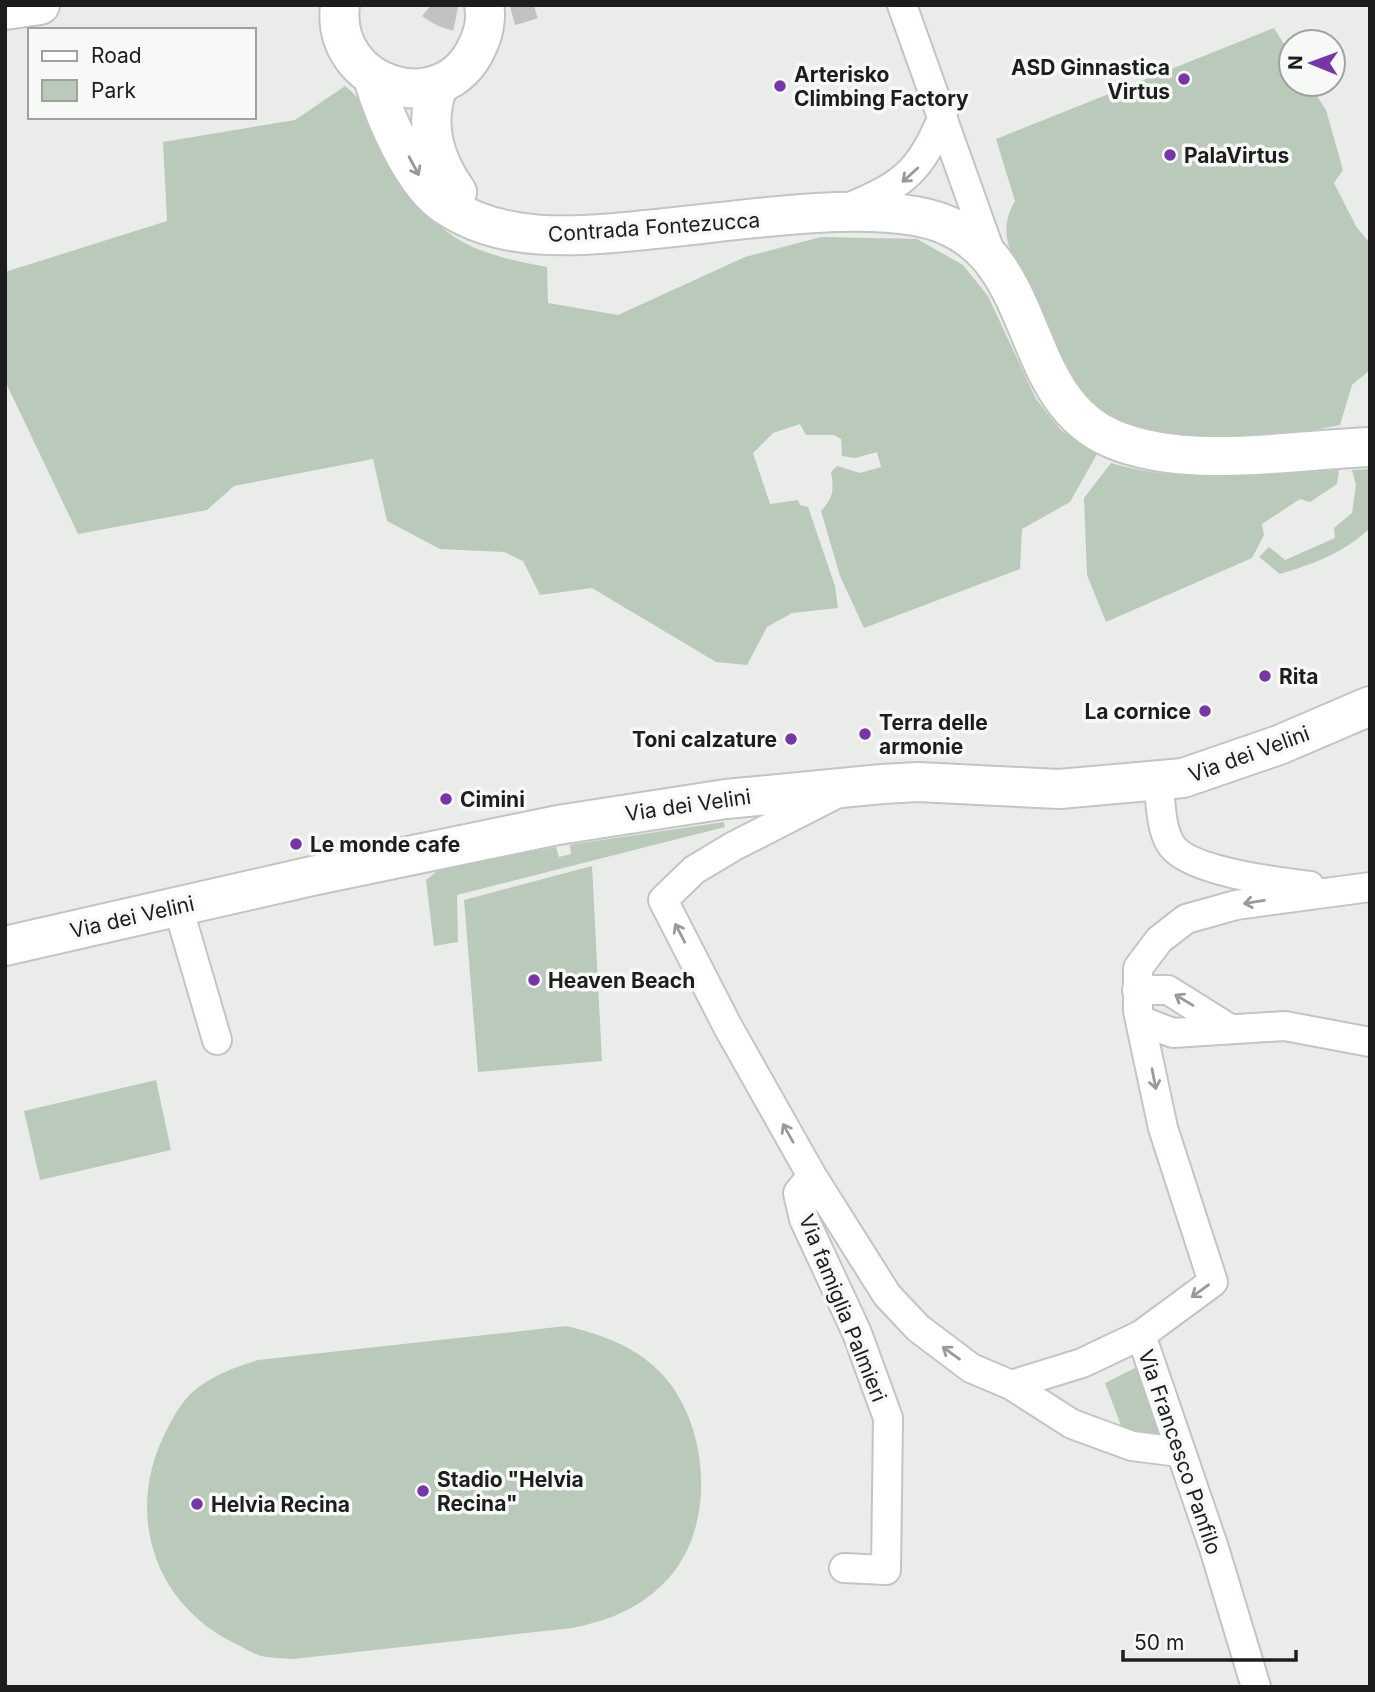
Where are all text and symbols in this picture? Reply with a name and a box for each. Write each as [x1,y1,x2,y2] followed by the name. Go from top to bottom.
[28,28,256,119] legend
[1277,28,1347,98] north arrow
[91,43,142,68] text: Road
[1011,55,1170,104] place label: ASD Ginnastica Virtus
[1284,55,1307,70] text: N
[794,62,969,111] place label: Arterisko Climbing Factory
[1176,71,1192,87] marker: ASD Ginnastica Virtus
[91,78,136,103] text: Park
[772,78,788,94] marker: Arterisko Climbing Factory
[1184,143,1289,168] place label: PalaVirtus
[1162,147,1178,163] marker: PalaVirtus
[407,156,421,176] one-way arrow
[901,167,919,183] one-way arrow
[547,207,761,247] street label: Contrada Fontezucca
[1279,664,1318,689] place label: Rita
[1257,668,1273,684] marker: Rita
[1084,699,1191,724] place label: La cornice
[1197,703,1213,719] marker: La cornice
[879,710,988,759] place label: Terra delle armonie
[1185,721,1313,787] street label: Via dei Velini
[857,726,873,742] marker: Terra delle armonie
[632,727,777,752] place label: Toni calzature
[783,731,799,747] marker: Toni calzature
[624,784,752,826] street label: Via dei Velini
[460,787,525,812] place label: Cimini
[438,791,454,807] marker: Cimini
[310,832,460,857] place label: Le monde cafe
[288,836,304,852] marker: Le monde cafe
[67,891,197,943] street label: Via dei Velini
[1243,896,1265,909] one-way arrow
[673,923,687,944] one-way arrow
[548,968,695,993] place label: Heaven Beach
[526,972,542,988] marker: Heaven Beach
[1175,993,1195,1007] one-way arrow
[1147,1067,1161,1090] one-way arrow
[781,1124,795,1144] one-way arrow
[794,1211,892,1405] street label: Via famiglia Palmieri
[1191,1284,1210,1299] one-way arrow
[942,1346,961,1360] one-way arrow
[1133,1346,1227,1558] street label: Via Francesco Panfilo
[437,1467,584,1516] place label: Stadio "Helvia Recina"
[415,1483,431,1499] marker: Stadio "Helvia Recina"
[211,1492,350,1517] place label: Helvia Recina
[189,1496,205,1512] marker: Helvia Recina
[1123,1618,1296,1662] scale bar
[1134,1630,1184,1655] text: 50 m

